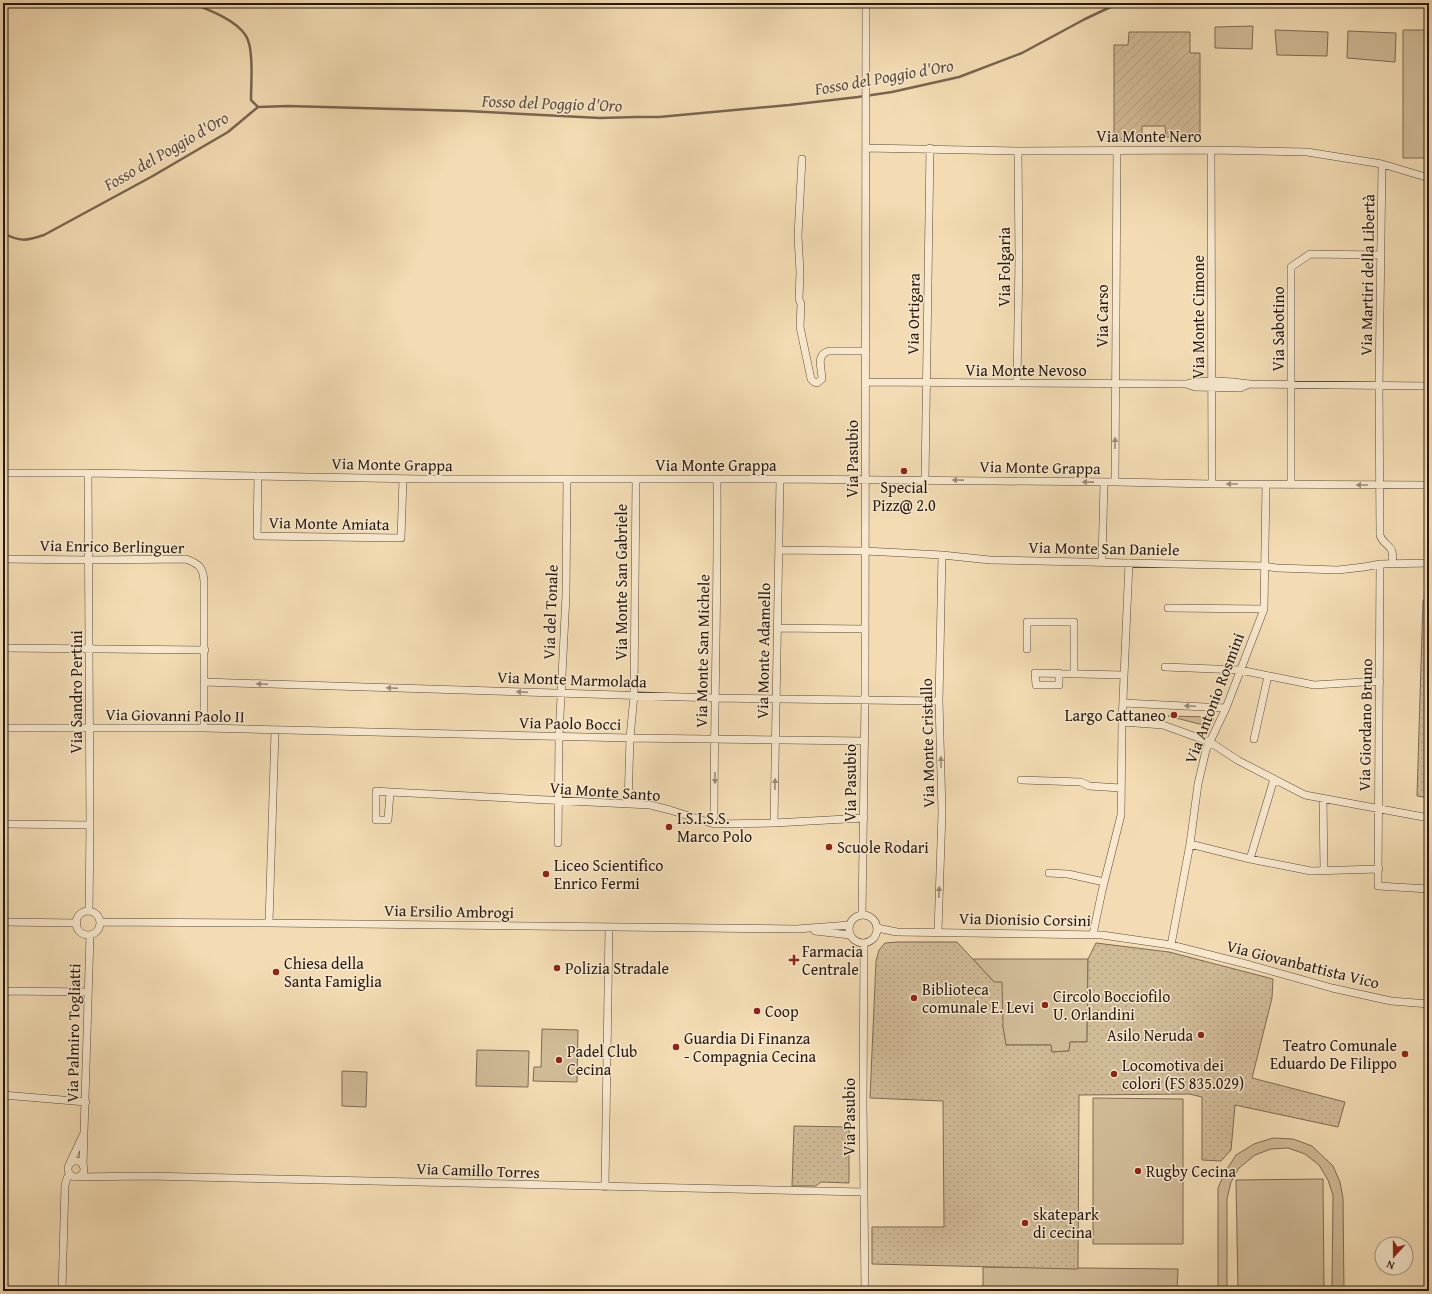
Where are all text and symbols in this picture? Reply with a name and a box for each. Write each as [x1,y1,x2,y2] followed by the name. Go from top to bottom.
[812,52,955,101] water label: Fosso del Poggio d'Oro
[480,88,623,117] water label: Fosso del Poggio d'Oro
[98,105,233,197] water label: Fosso del Poggio d'Oro
[1096,124,1202,148] street label: Via Monte Nero
[1354,193,1380,356] street label: Via Martiri della Libertà
[992,227,1016,307] street label: Via Folgaria
[1186,255,1210,379] street label: Via Monte Cimone
[900,272,926,355] street label: Via Ortigara
[1090,284,1114,348] street label: Via Carso
[1266,286,1290,372] street label: Via Sabotino
[965,358,1087,382] street label: Via Monte Nevoso
[840,420,864,498] street label: Via Pasubio
[1112,436,1118,449] one-way arrow
[331,451,453,477] street label: Via Monte Grappa
[655,453,777,477] street label: Via Monte Grappa
[979,454,1101,480] street label: Via Monte Grappa
[899,466,909,476] marker: Special Pizz@ 2.0
[872,475,936,517] place label: Special Pizz@ 2.0
[952,477,964,484] one-way arrow
[1081,479,1094,485] one-way arrow
[1225,481,1238,487] one-way arrow
[1355,482,1368,488] one-way arrow
[609,504,633,660] street label: Via Monte San Gabriele
[268,510,390,536] street label: Via Monte Amiata
[39,533,185,559] street label: Via Enrico Berlinguer
[1028,535,1180,561] street label: Via Monte San Daniele
[536,564,564,660] street label: Via del Tonale
[689,574,715,728] street label: Via Monte San Michele
[750,583,776,719] street label: Via Monte Adamello
[1178,629,1250,767] street label: Via Antonio Rosmini
[64,630,88,754] street label: Via Sandro Pertini
[1352,658,1378,792] street label: Via Giordano Bruno
[497,664,648,694] street label: Via Monte Marmolada
[914,678,940,808] street label: Via Monte Cristallo
[255,681,268,687] one-way arrow
[386,684,398,691] one-way arrow
[516,688,528,695] one-way arrow
[105,702,245,728] street label: Via Giovanni Paolo II
[1065,703,1166,727] place label: Largo Cattaneo
[1183,703,1196,709] one-way arrow
[519,710,622,736] street label: Via Paolo Bocci
[1169,710,1179,720] marker: Largo Cattaneo
[838,744,862,822] street label: Via Pasubio
[938,755,944,768] one-way arrow
[712,772,718,785] one-way arrow
[549,775,661,807] street label: Via Monte Santo
[772,777,778,790] one-way arrow
[677,806,752,848] place label: I.S.I.S.S. Marco Polo
[664,822,674,832] marker: I.S.I.S.S. Marco Polo
[837,835,929,859] place label: Scuole Rodari
[824,842,834,852] marker: Scuole Rodari
[554,853,664,895] place label: Liceo Scientifico Enrico Fermi
[541,869,551,879] marker: Liceo Scientifico Enrico Fermi
[936,885,942,898] one-way arrow
[384,898,515,924] street label: Via Ersilio Ambrogi
[959,906,1092,932] street label: Via Dionisio Corsini
[1224,933,1382,995] street label: Via Giovanbattista Vico
[802,939,864,981] place label: Farmacia Centrale
[284,951,382,993] place label: Chiesa della Santa Famiglia
[789,955,799,965] marker: Farmacia Centrale
[565,956,669,980] place label: Polizia Stradale
[60,963,86,1103] street label: Via Palmiro Togliatti
[552,963,562,973] marker: Polizia Stradale
[271,967,281,977] marker: Chiesa della Santa Famiglia
[922,977,1035,1019] place label: Biblioteca comunale E. Levi
[1053,984,1170,1026] place label: Circolo Bocciofilo U. Orlandini
[909,993,919,1003] marker: Biblioteca comunale E. Levi
[765,999,799,1023] place label: Coop
[1040,1000,1050,1010] marker: Circolo Bocciofilo U. Orlandini
[752,1006,762,1016] marker: Coop
[1107,1023,1193,1047] place label: Asilo Neruda
[684,1026,816,1068] place label: Guardia Di Finanza - Compagnia Cecina
[1196,1030,1206,1040] marker: Asilo Neruda
[1270,1033,1397,1075] place label: Teatro Comunale Eduardo De Filippo
[567,1039,637,1081] place label: Padel Club Cecina
[671,1042,681,1052] marker: Guardia Di Finanza - Compagnia Cecina
[1400,1049,1410,1059] marker: Teatro Comunale Eduardo De Filippo
[1122,1053,1244,1095] place label: Locomotiva dei colori (FS 835.029)
[554,1055,564,1065] marker: Padel Club Cecina
[1109,1069,1119,1079] marker: Locomotiva dei colori (FS 835.029)
[837,1078,861,1156] street label: Via Pasubio
[416,1156,540,1184] street label: Via Camillo Torres
[1146,1159,1236,1183] place label: Rugby Cecina
[1133,1166,1143,1176] marker: Rugby Cecina
[1033,1202,1100,1244] place label: skatepark di cecina
[1020,1218,1030,1228] marker: skatepark di cecina
[1374,1236,1414,1276] north arrow
[1384,1256,1397,1274] text: N

